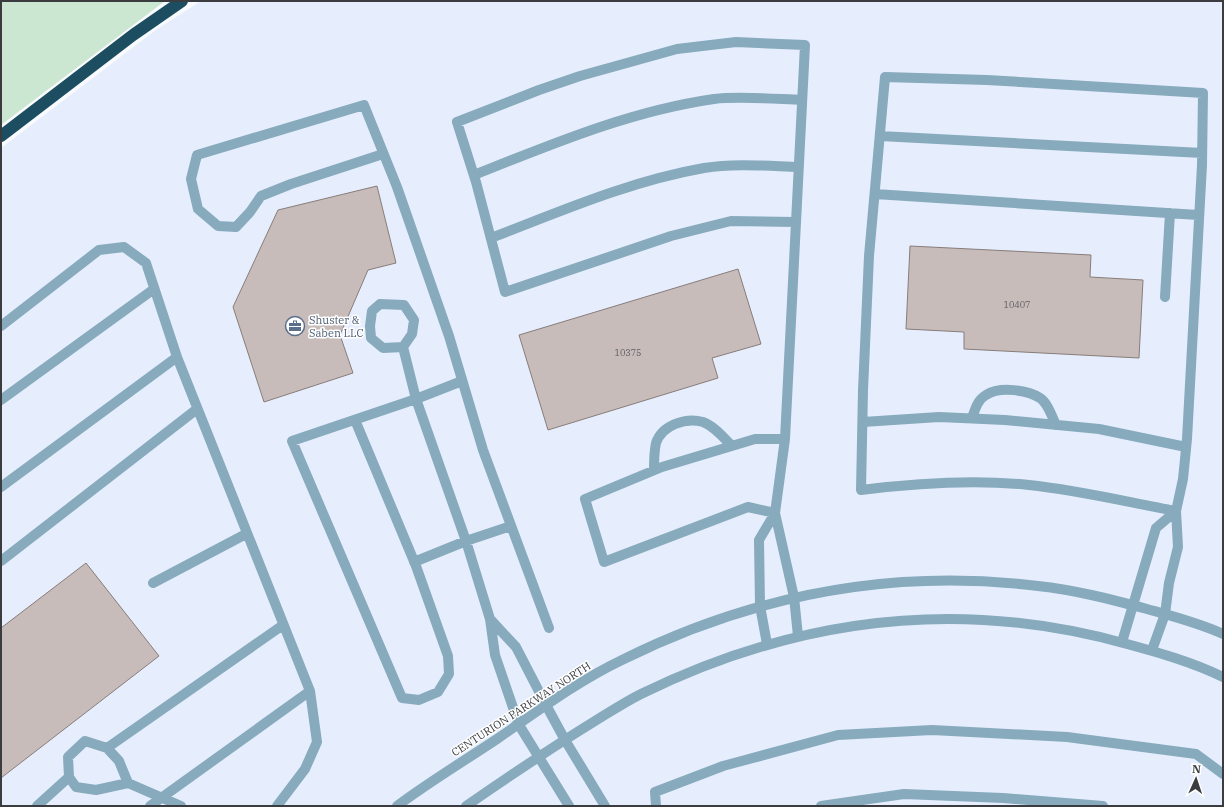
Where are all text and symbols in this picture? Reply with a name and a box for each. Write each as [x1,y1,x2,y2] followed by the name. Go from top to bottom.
[1003,299,1031,310] house number: 10407
[309,313,364,340] place label: Shuster & Saben LLC
[284,315,306,337] office icon: Shuster & Saben LLC
[614,347,642,358] house number: 10375
[449,658,594,759] street label: CENTURION PARKWAY NORTH
[1176,759,1216,799] north arrow
[1192,762,1202,776] text: N

